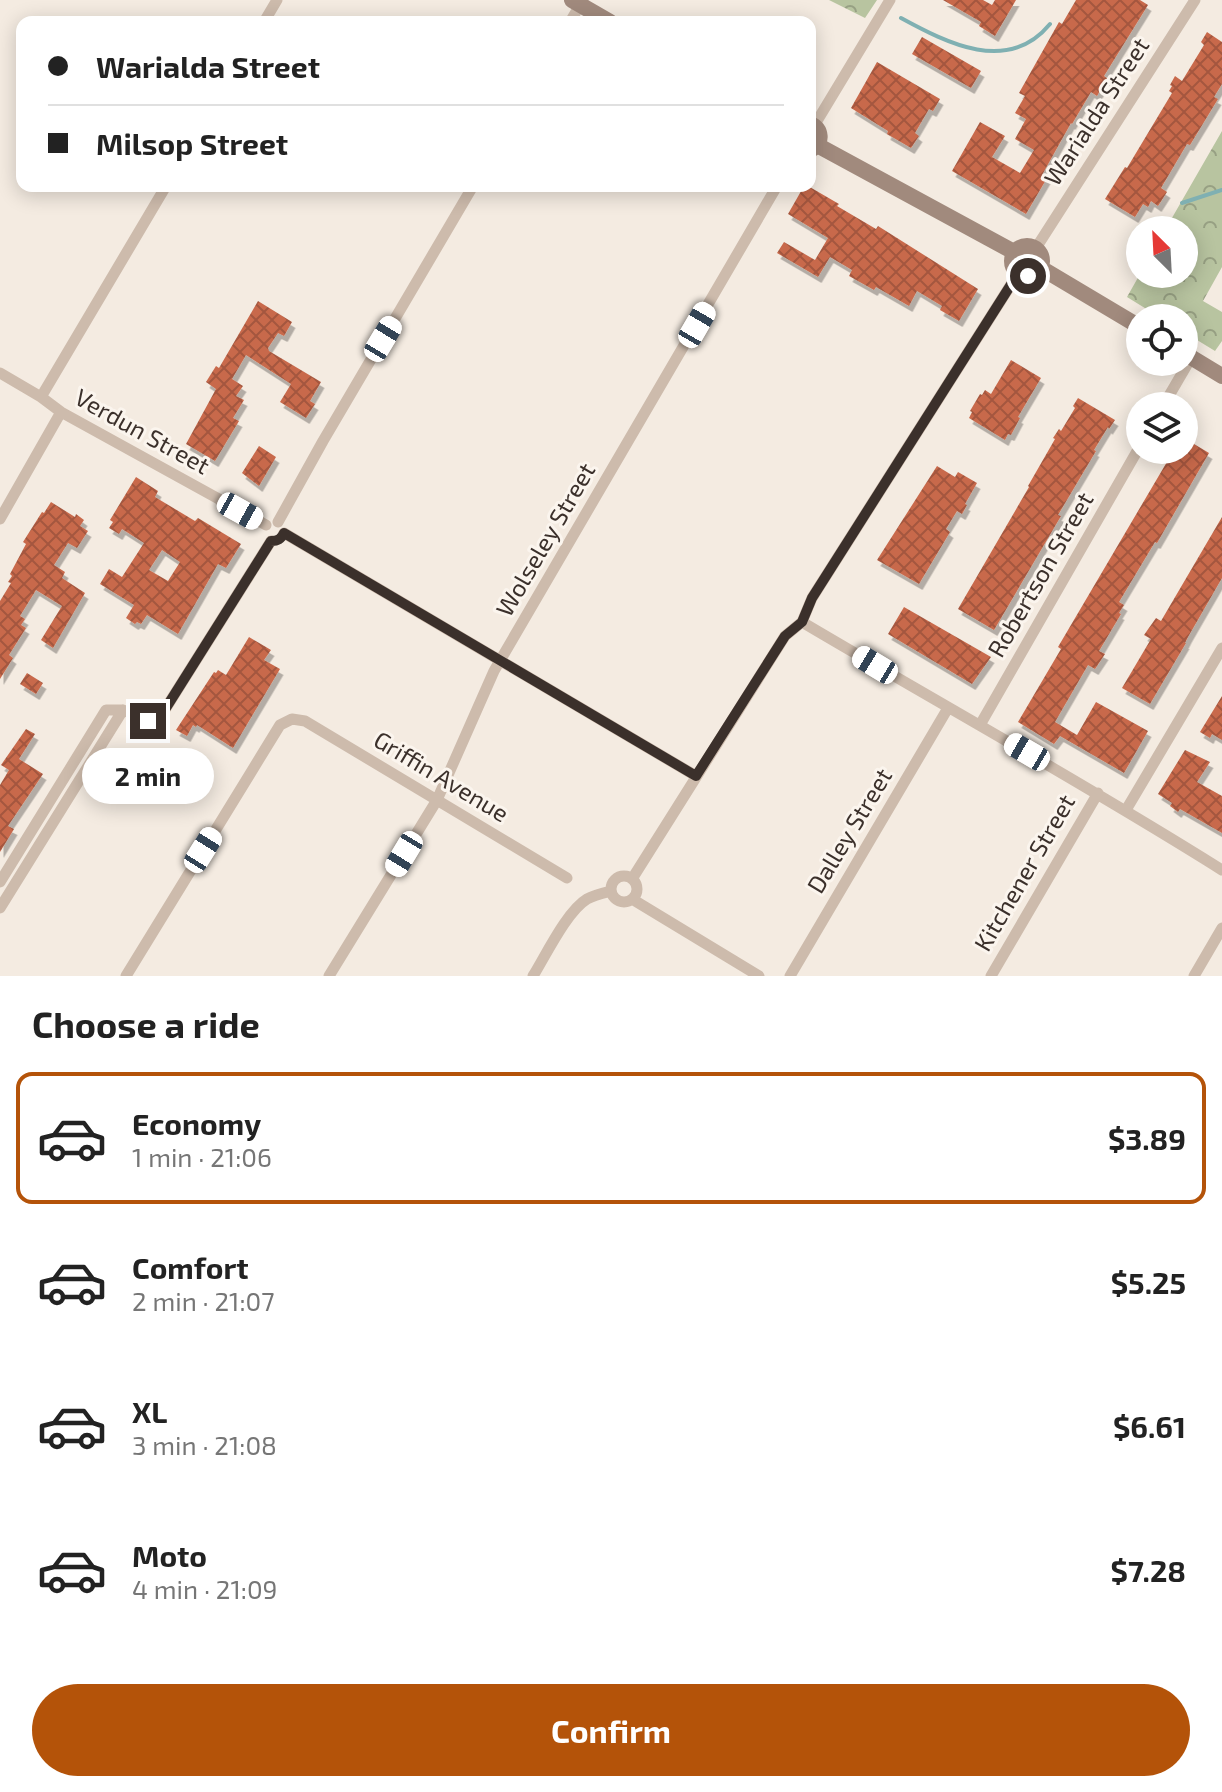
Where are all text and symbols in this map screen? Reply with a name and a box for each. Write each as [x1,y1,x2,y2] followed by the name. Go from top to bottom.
[1037,32,1154,191] street label: Warialda Street
[96,48,320,84] text: Warialda Street
[96,125,288,161] text: Milsop Street
[1126,216,1198,288] north arrow
[1126,216,1198,464] map controls
[1010,258,1046,294] route start
[675,298,719,352] car
[1126,304,1198,376] button: locate
[360,312,406,366] car
[70,382,215,480] street label: Verdun Street
[1126,392,1198,464] button: layers
[489,457,600,621] street label: Wolseley Street
[981,487,1099,662] street label: Robertson Street
[213,489,267,533] car
[848,642,902,688] car
[130,703,166,739] route end
[369,724,514,827] street label: Griffin Avenue
[1000,730,1054,774] car
[82,749,214,805] callout: 2 min
[115,760,181,791] text: 2 min
[800,763,897,898] street label: Dalley Street
[967,789,1080,956] street label: Kitchener Street
[180,823,226,877] car
[381,827,427,881] car
[32,1002,260,1045] text: Choose a ride
[36,1102,108,1174] icon: car
[132,1105,261,1141] text: Economy
[1108,1120,1186,1156] text: $3.89
[132,1141,272,1172] text: 1 min · 21:06
[36,1246,108,1318] icon: car
[132,1249,249,1285] text: Comfort
[1111,1264,1186,1300] text: $5.25
[132,1285,275,1316] text: 2 min · 21:07
[36,1390,108,1462] icon: car
[132,1393,167,1429] text: XL
[1113,1408,1186,1444] text: $6.61
[132,1429,277,1460] text: 3 min · 21:08
[36,1534,108,1606] icon: car
[132,1537,207,1573] text: Moto
[1111,1552,1186,1588] text: $7.28
[132,1573,278,1604] text: 4 min · 21:09
[32,1684,1190,1776] button: Confirm

